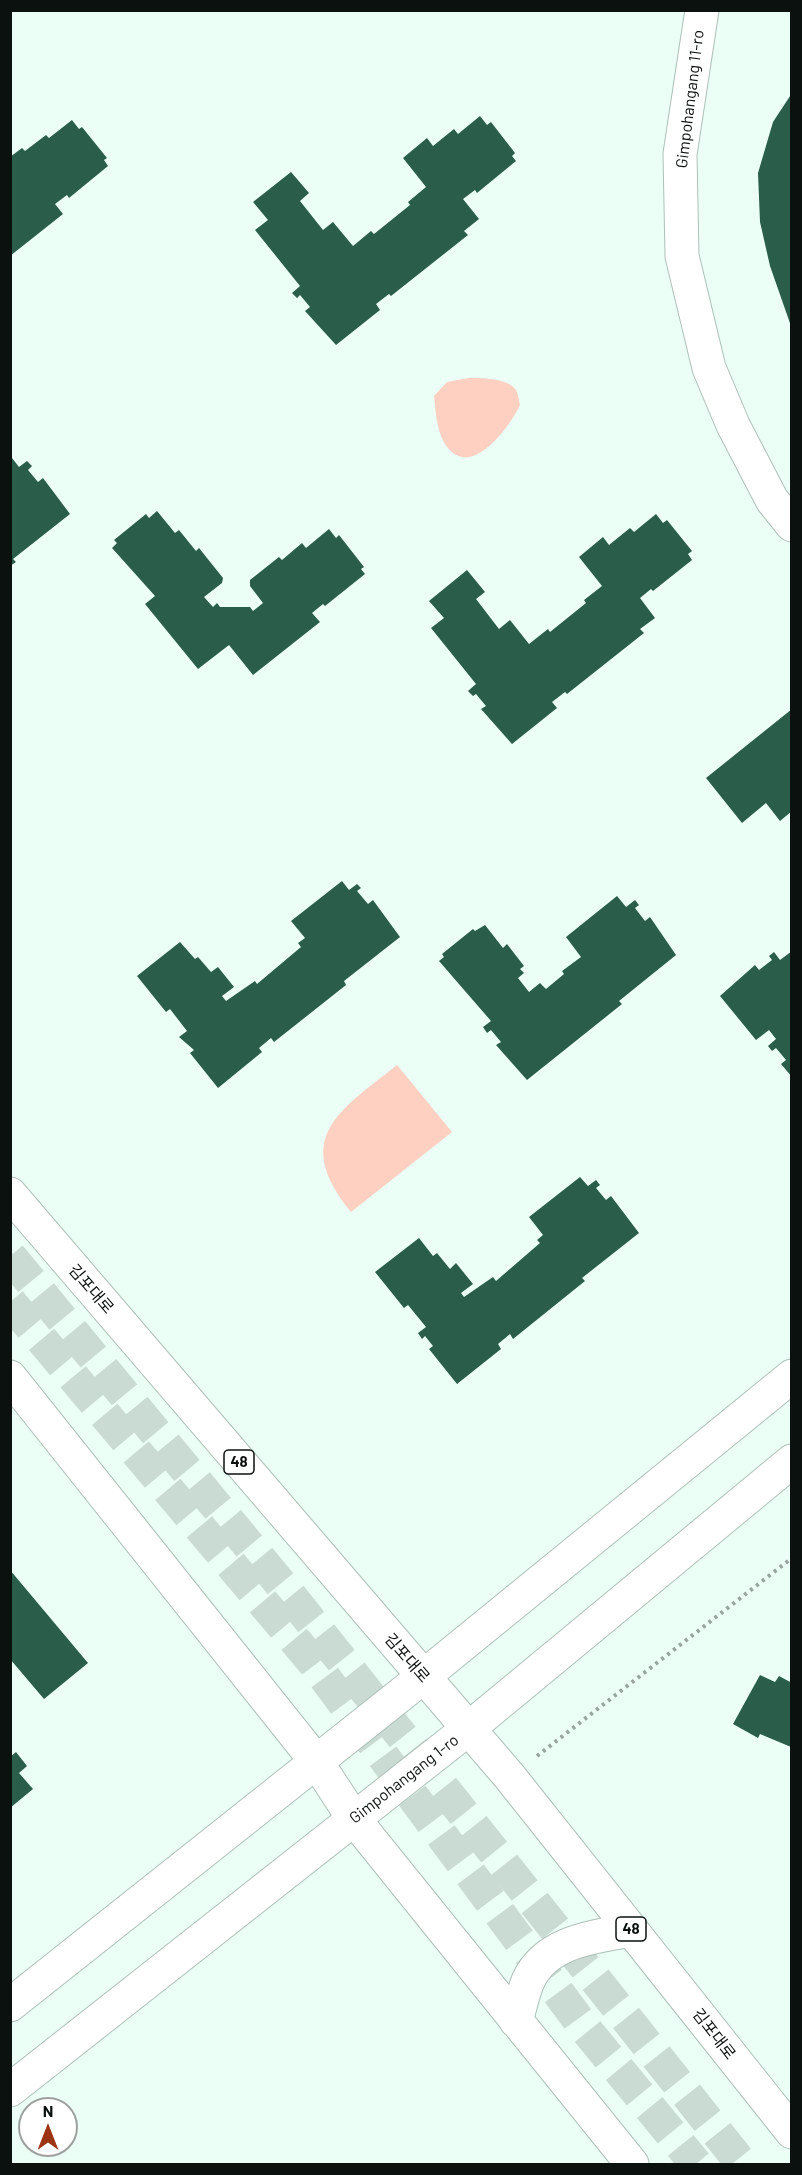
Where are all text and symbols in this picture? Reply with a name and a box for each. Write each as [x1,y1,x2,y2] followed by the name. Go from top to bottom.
[672,29,708,169] street label: Gimpohangang 11-ro
[64,1260,118,1318] street label: 김포대로
[224,1450,254,1474] road number: 48
[380,1629,434,1687] street label: 김포대로
[346,1730,462,1828] street label: Gimpohangang 1-ro
[616,1917,646,1941] road number: 48
[688,2005,740,2063] street label: 김포대로
[18,2097,78,2157] north arrow
[43,2101,53,2120] text: N

